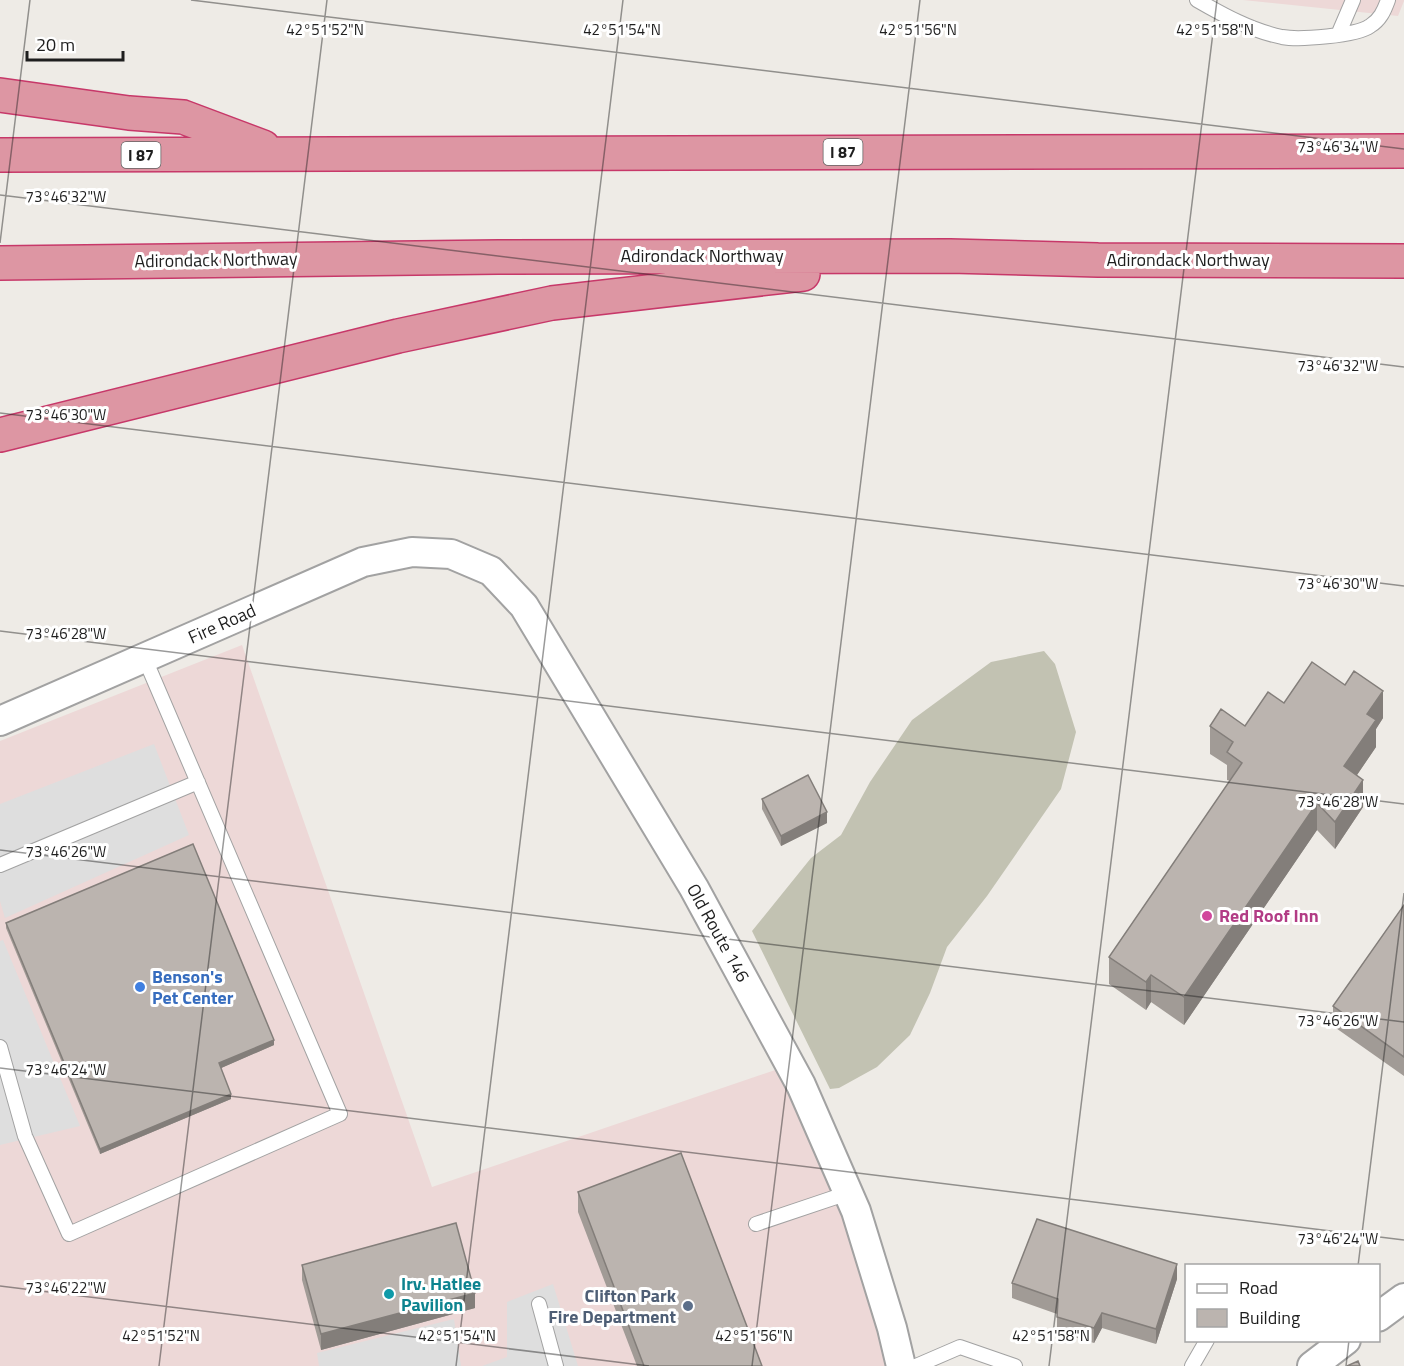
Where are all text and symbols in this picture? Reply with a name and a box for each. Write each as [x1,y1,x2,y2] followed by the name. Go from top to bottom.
[286,18,364,41] text: 42°51'52"N
[583,18,661,41] text: 42°51'54"N
[879,18,957,41] text: 42°51'56"N
[1176,18,1254,41] text: 42°51'58"N
[27,24,123,62] scale bar
[36,31,75,58] text: 20 m
[1298,135,1378,158] text: 73°46'34"W
[824,139,862,165] road number: I 87
[122,142,160,168] road number: I 87
[26,185,106,208] text: 73°46'32"W
[620,242,784,269] street label: Adirondack Northway
[134,245,298,274] street label: Adirondack Northway
[1106,246,1270,273] street label: Adirondack Northway
[1298,354,1378,377] text: 73°46'32"W
[26,403,106,426] text: 73°46'30"W
[1298,572,1378,595] text: 73°46'30"W
[184,597,260,650] street label: Fire Road
[26,622,106,645] text: 73°46'28"W
[1298,790,1378,813] text: 73°46'28"W
[26,840,106,863] text: 73°46'26"W
[680,878,757,987] street label: Old Route 146
[1219,902,1319,929] place label: Red Roof Inn
[1200,909,1214,923] marker: Red Roof Inn
[152,963,234,1011] place label: Benson's Pet Center
[133,980,147,994] marker: Benson's Pet Center
[1298,1009,1378,1032] text: 73°46'26"W
[26,1058,106,1081] text: 73°46'24"W
[1298,1227,1378,1250] text: 73°46'24"W
[1185,1264,1380,1342] legend
[401,1270,481,1318] place label: Irv. Hatlee Pavilion
[1239,1274,1278,1301] text: Road
[26,1276,106,1299] text: 73°46'22"W
[548,1282,677,1330] place label: Clifton Park Fire Department
[382,1287,396,1301] marker: Irv. Hatlee Pavilion
[681,1299,695,1313] marker: Clifton Park Fire Department
[1239,1304,1300,1331] text: Building
[122,1324,200,1347] text: 42°51'52"N
[418,1324,496,1347] text: 42°51'54"N
[715,1324,793,1347] text: 42°51'56"N
[1012,1324,1090,1347] text: 42°51'58"N

